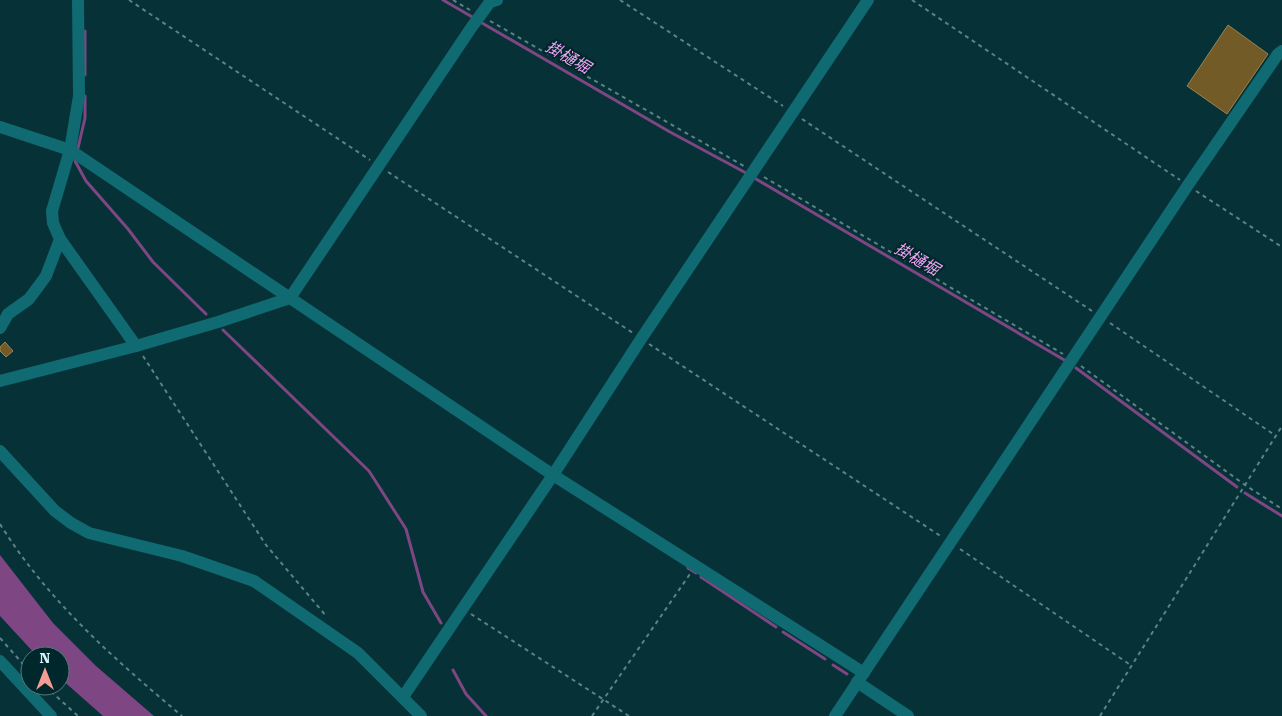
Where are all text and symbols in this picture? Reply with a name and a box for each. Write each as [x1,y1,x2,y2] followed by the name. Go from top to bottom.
[542,37,596,79] water label: 掛樋堀
[891,239,945,281] water label: 掛樋堀
[20,646,70,696] north arrow
[40,650,51,666] text: N

